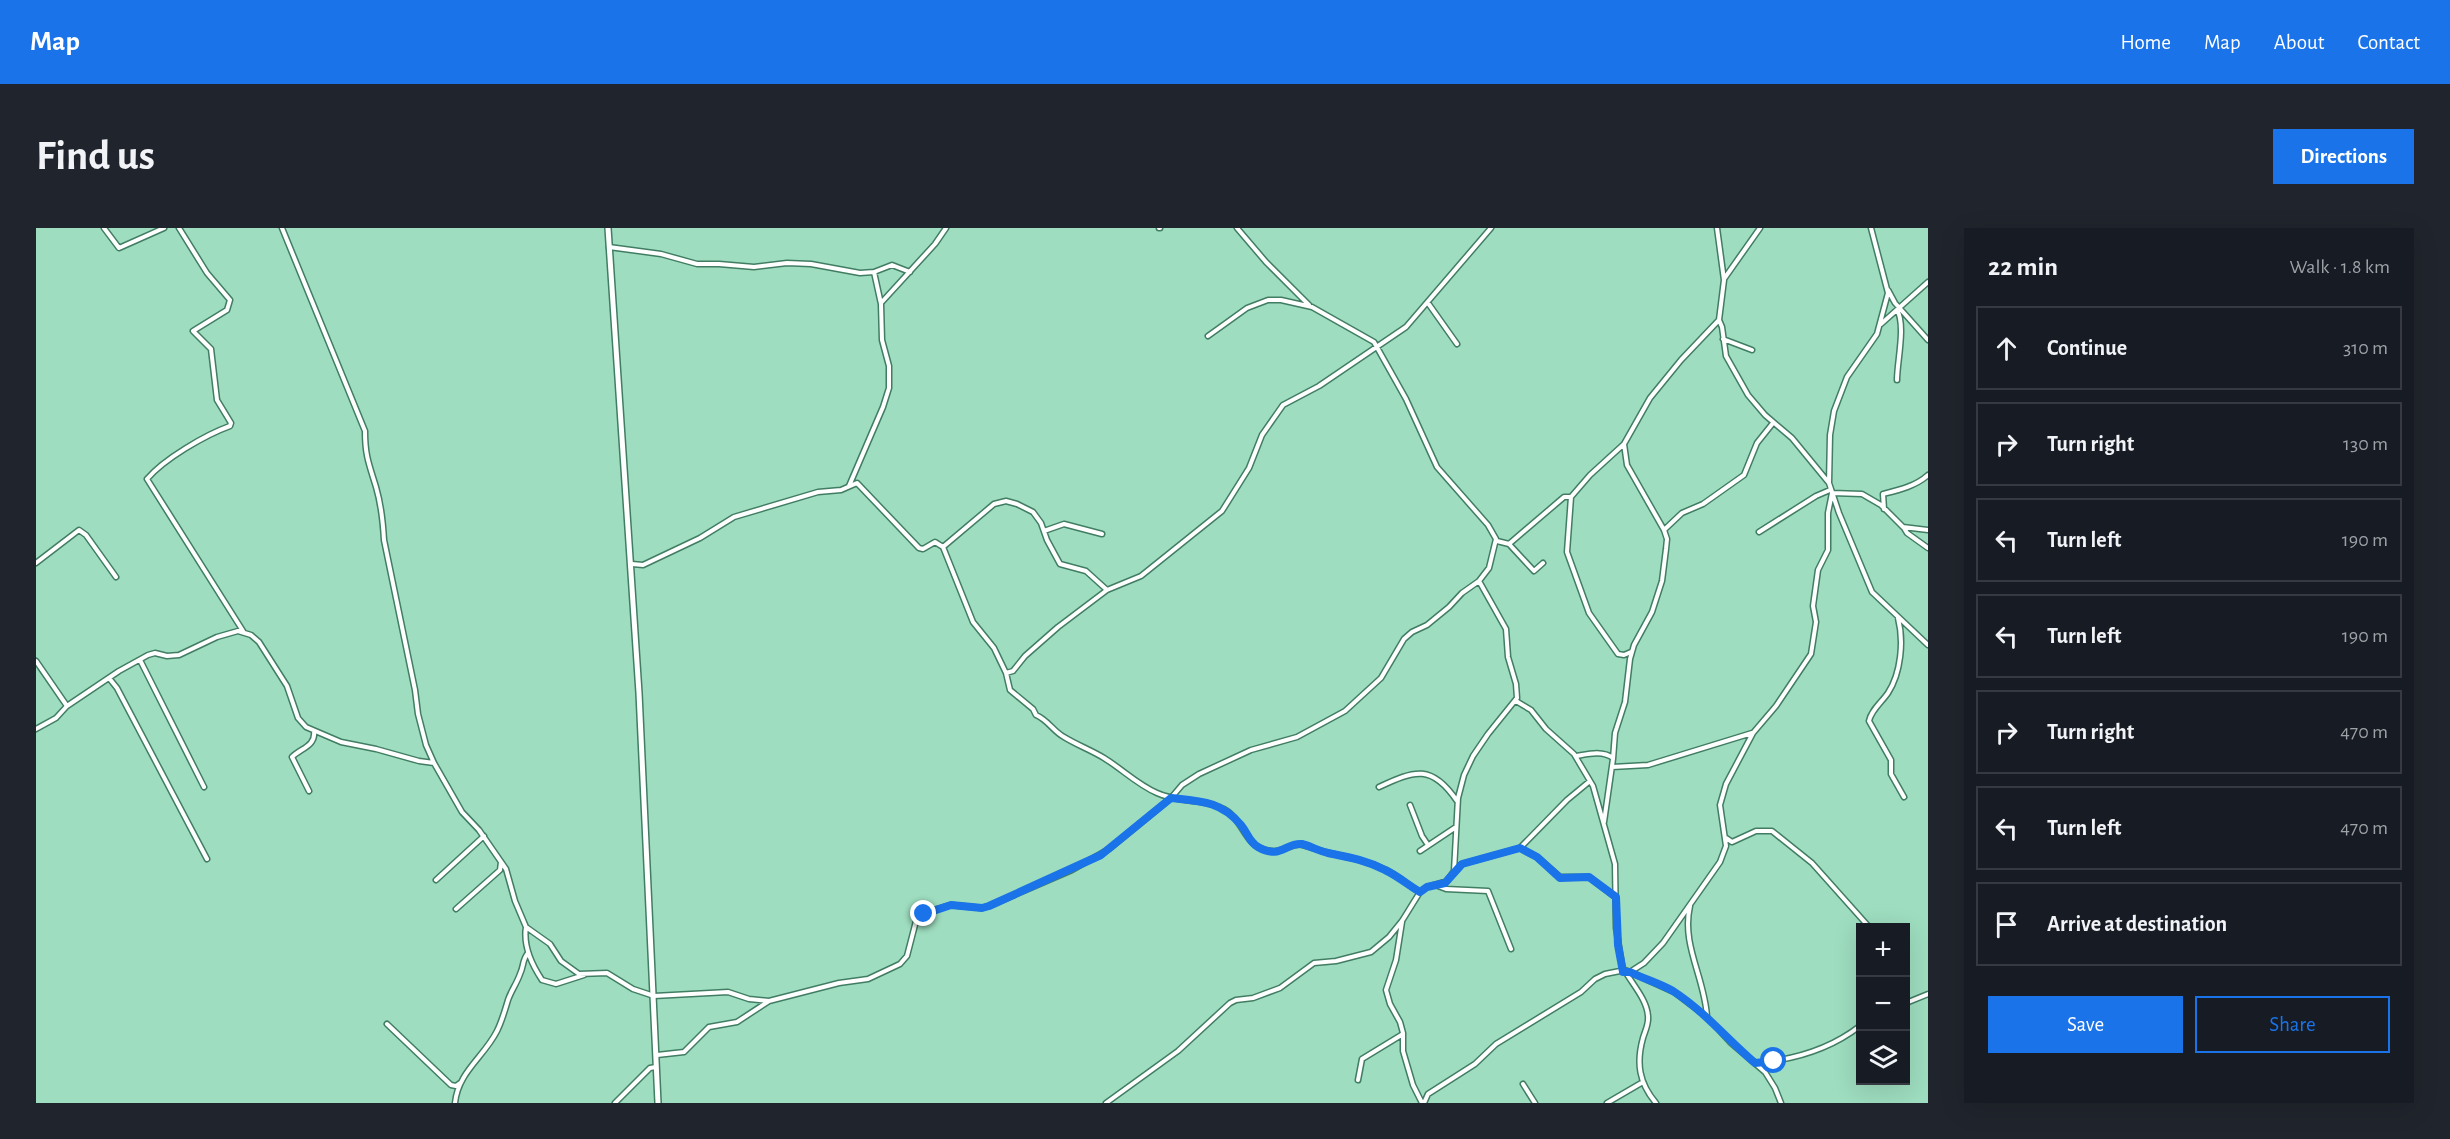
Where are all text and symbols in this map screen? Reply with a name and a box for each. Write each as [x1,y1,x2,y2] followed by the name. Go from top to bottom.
[30,28,80,56] text: Map
[2120,32,2171,53] text: Home
[2204,32,2241,53] text: Map
[2274,32,2324,53] text: About
[2357,32,2420,53] text: Contact
[2273,129,2414,184] button: Directions
[36,135,155,177] text: Find us
[1988,254,2058,280] text: 22 min
[2289,257,2390,277] text: Walk · 1.8 km
[1990,332,2023,365] icon: ahead
[2047,337,2127,359] text: Continue
[2343,338,2388,358] text: 310 m
[1990,428,2023,461] icon: right
[2047,433,2134,455] text: Turn right
[2343,434,2388,454] text: 130 m
[1990,524,2023,557] icon: left
[2047,529,2121,551] text: Turn left
[2342,530,2388,550] text: 190 m
[1990,620,2023,653] icon: left
[2047,625,2121,647] text: Turn left
[2342,626,2388,646] text: 190 m
[1990,716,2023,749] icon: right
[2047,721,2134,743] text: Turn right
[2340,722,2388,742] text: 470 m
[1990,812,2023,845] icon: left
[2047,817,2121,839] text: Turn left
[2340,818,2388,838] text: 470 m
[910,900,936,926] route end
[1990,908,2023,941] icon: arrive
[2047,913,2227,935] text: Arrive at destination
[1856,923,1910,1085] map controls
[1856,923,1910,977] button: +
[1856,977,1910,1031] button: −
[1988,996,2183,1053] button: Save
[2195,996,2390,1053] button: Share
[1856,1031,1910,1085] button: layers
[1760,1047,1786,1073] route start

